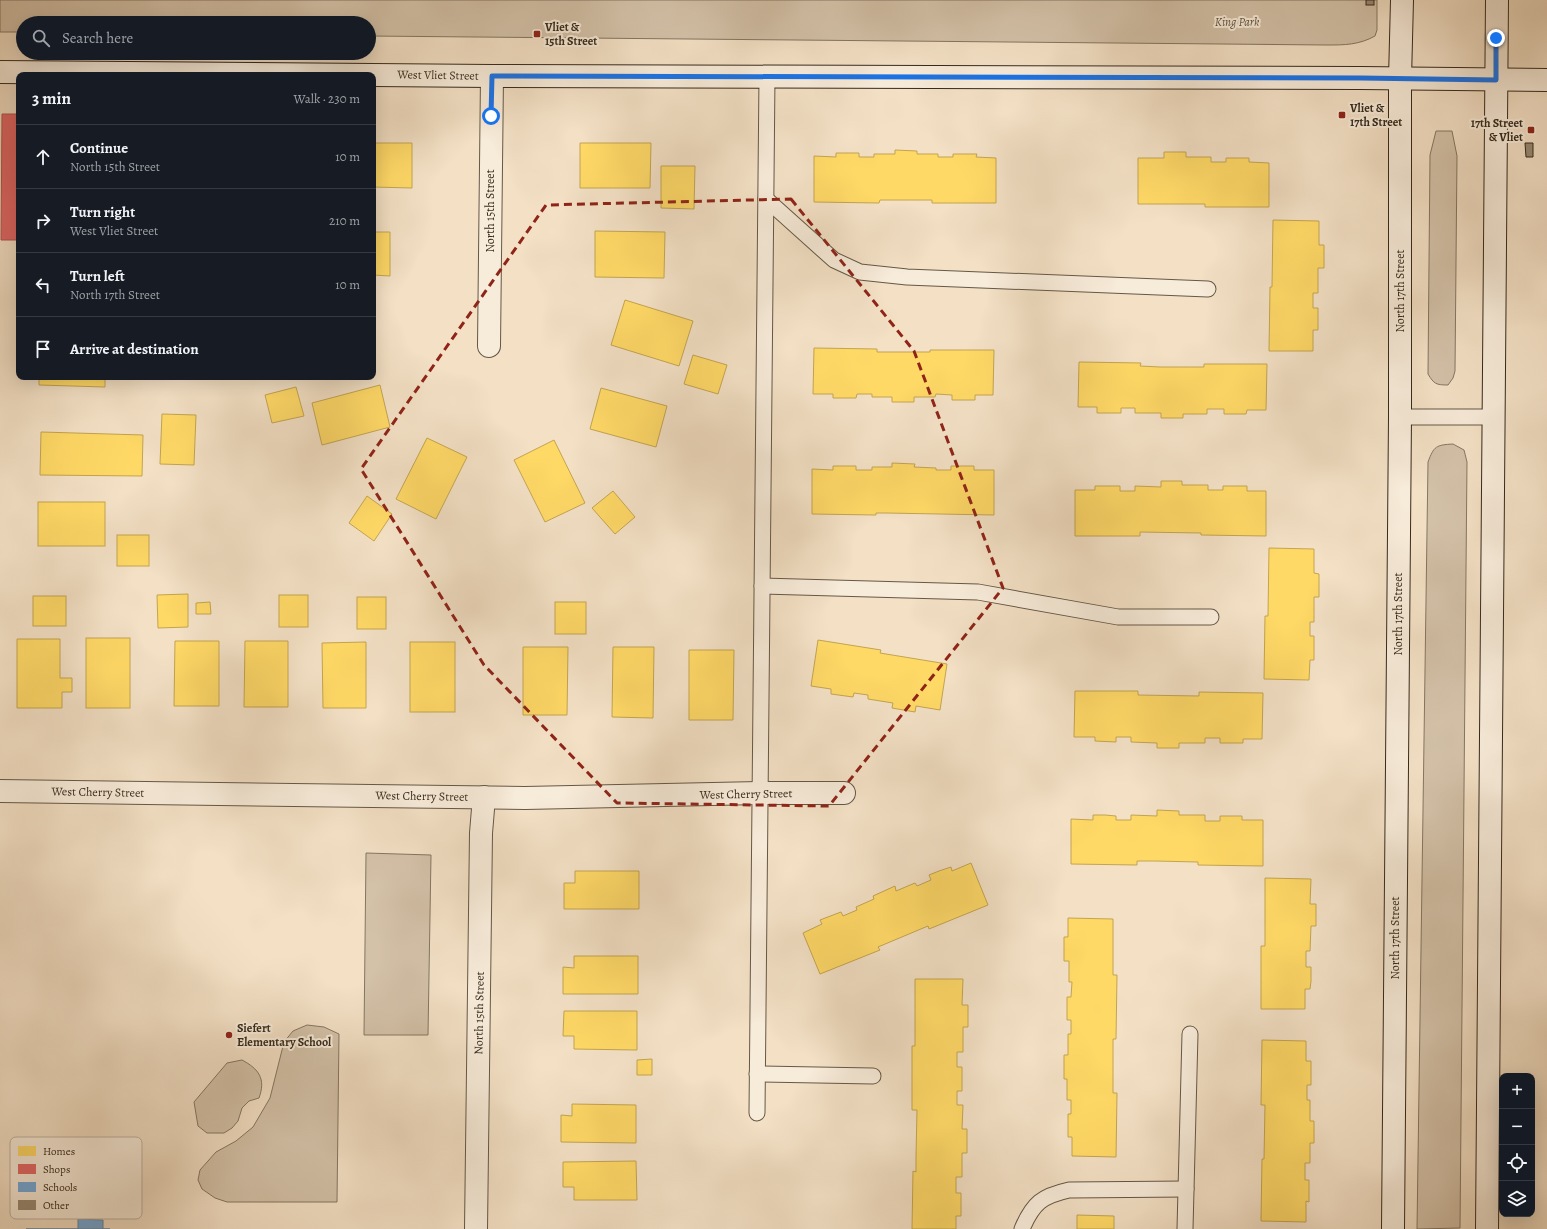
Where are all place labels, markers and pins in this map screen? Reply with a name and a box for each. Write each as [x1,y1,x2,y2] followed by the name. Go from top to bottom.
[544,19,597,49] place label: Vliet & 15th Street
[532,29,542,39] marker: Vliet & 15th Street
[1349,100,1402,130] place label: Vliet & 17th Street
[1337,110,1347,120] marker: Vliet & 17th Street
[1471,115,1523,145] place label: 17th Street & Vliet
[1526,125,1536,135] marker: 17th Street & Vliet
[237,1020,332,1050] place label: Siefert Elementary School
[224,1030,234,1040] marker: Siefert Elementary School

